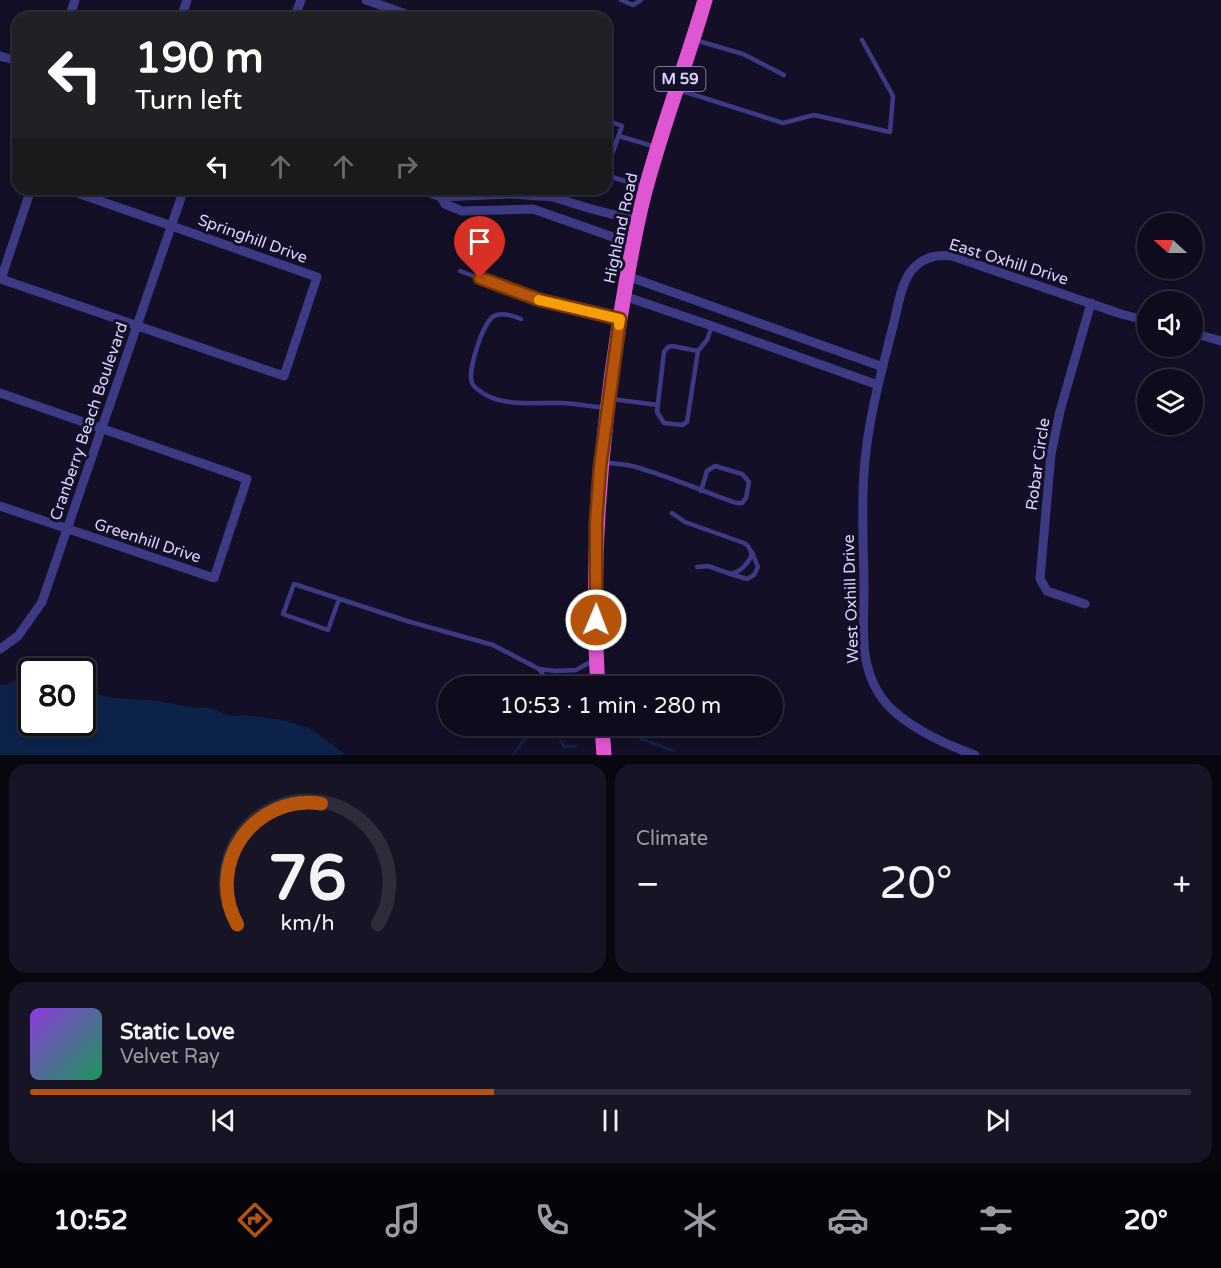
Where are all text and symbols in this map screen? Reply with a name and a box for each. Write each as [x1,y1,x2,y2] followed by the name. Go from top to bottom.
[135,33,264,84] text: 190 m
[36,36,114,114] icon: left
[654,67,706,91] road number: M 59
[135,84,242,117] text: Turn left
[201,150,234,183] icon: left
[264,150,297,183] icon: ahead
[327,150,360,183] icon: ahead
[390,150,423,183] icon: right
[599,171,643,286] street label: Highland Road
[195,210,310,268] street label: Springhill Drive
[1137,213,1203,279] north arrow
[1137,213,1203,435] map controls
[454,216,505,278] pin
[463,225,496,258] icon: arrive
[947,234,1071,290] street label: East Oxhill Drive
[1137,291,1203,357] button: sound
[46,320,132,523] street label: Cranberry Beach Boulevard
[1137,369,1203,435] button: layers
[1022,417,1054,512] street label: Robar Circle
[92,514,204,568] street label: Greenhill Drive
[839,534,863,664] street label: West Oxhill Drive
[564,588,628,652] position arrow
[18,658,96,736] speed limit sign: 80
[500,693,721,719] text: 10:53 · 1 min · 280 m
[636,827,708,851] text: Climate
[268,842,347,917] text: 76
[879,857,953,911] text: 20°
[636,865,660,904] text: −
[1172,865,1191,904] text: +
[281,911,334,937] text: km/h
[120,1019,235,1045] text: Static Love
[120,1045,220,1069] text: Velvet Ray
[207,1104,240,1137] icon: previous
[594,1104,627,1137] icon: pause
[981,1104,1014,1137] icon: next
[234,1199,276,1241] icon: directions
[382,1199,424,1241] icon: music
[531,1199,573,1241] icon: phone
[679,1199,721,1241] icon: climate
[827,1199,869,1241] icon: car
[975,1199,1017,1241] icon: filters
[53,1204,128,1237] text: 10:52
[1124,1204,1168,1237] text: 20°

